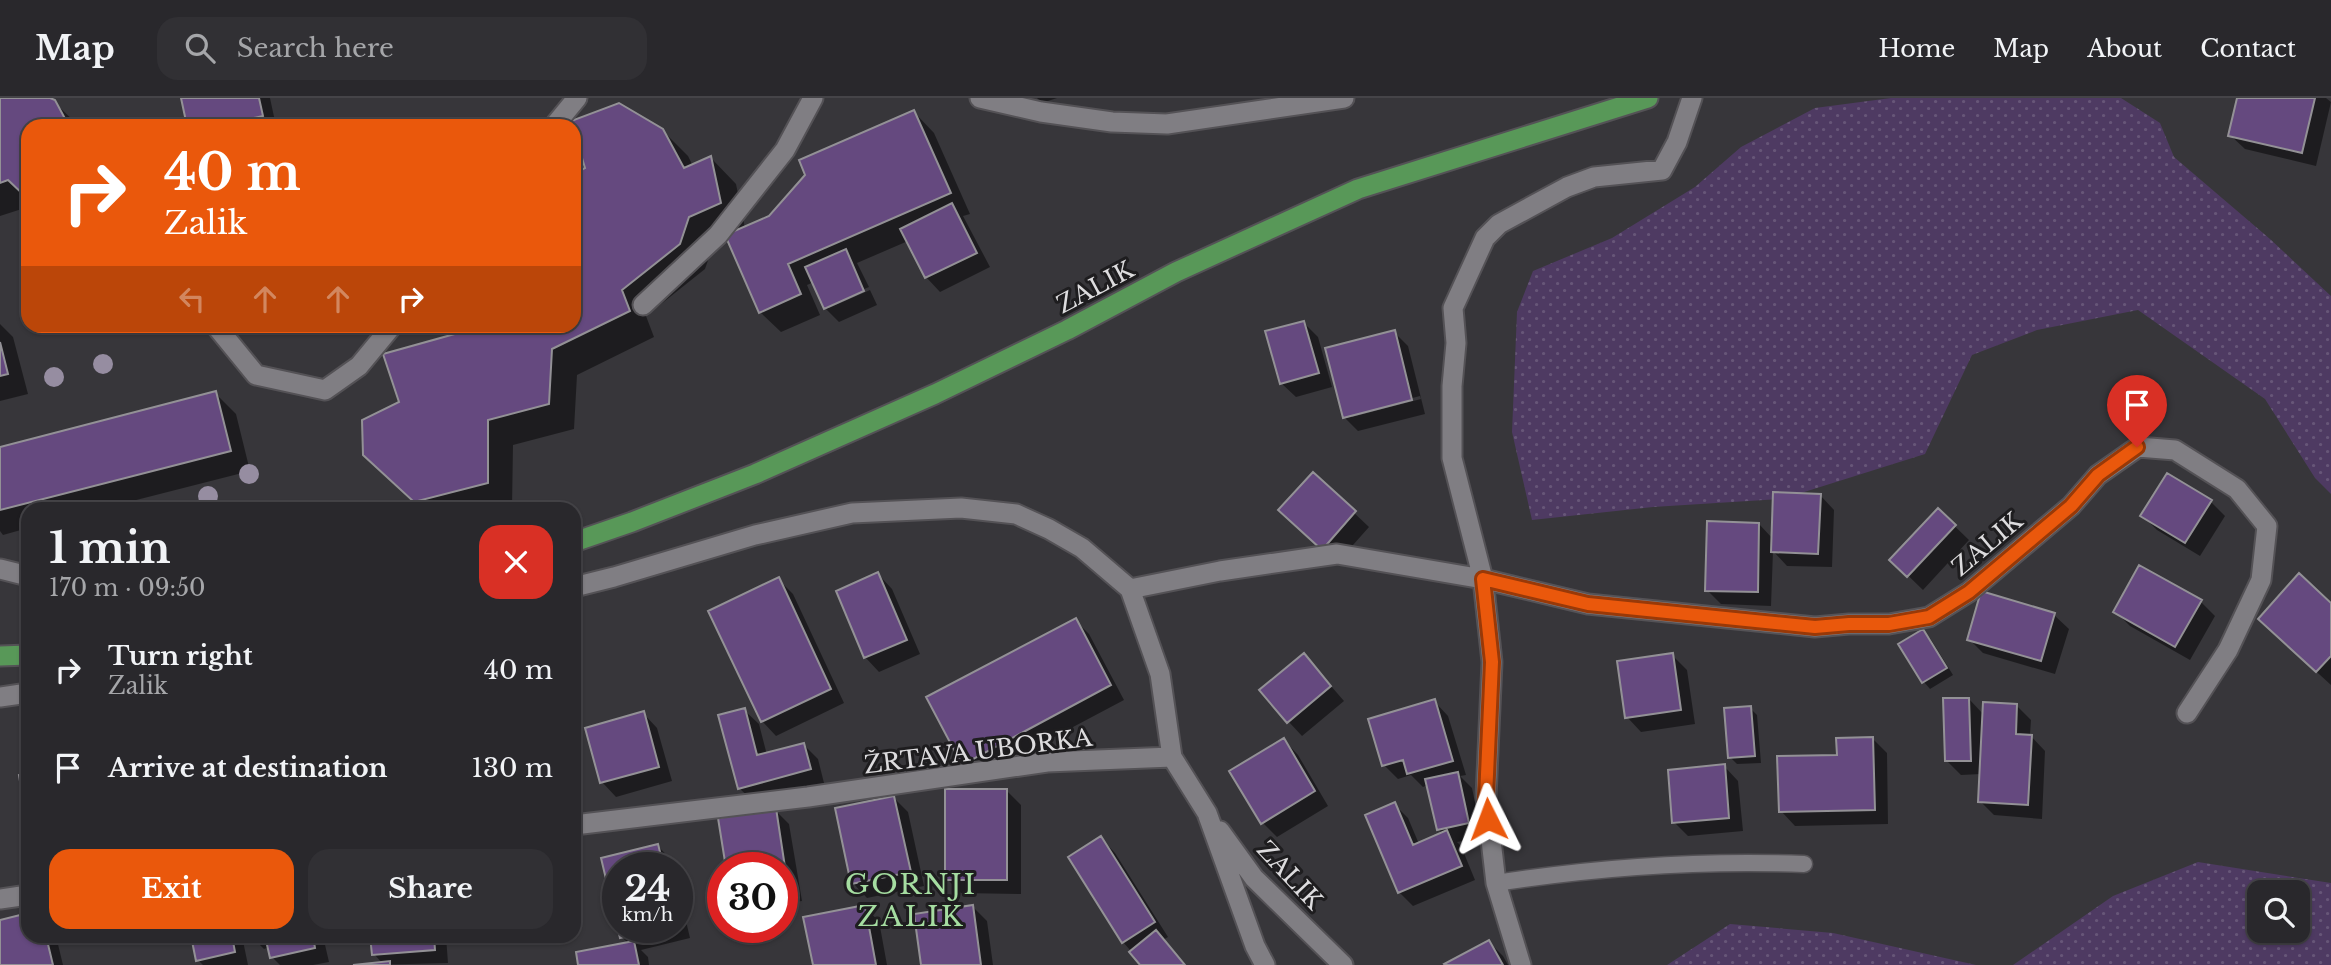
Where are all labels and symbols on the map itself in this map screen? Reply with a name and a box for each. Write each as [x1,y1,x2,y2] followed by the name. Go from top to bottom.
[1051,254,1140,319] street label: ZALIK
[2107,375,2167,447] pin
[1946,505,2029,582] street label: ZALIK
[862,723,1094,779] street label: ŽRTAVA UBORKA
[1451,782,1525,856] position arrow
[1251,835,1330,916] street label: ZALIK
[707,852,798,943] speed limit sign: 30
[845,867,977,934] district label: GORNJI ZALIK

